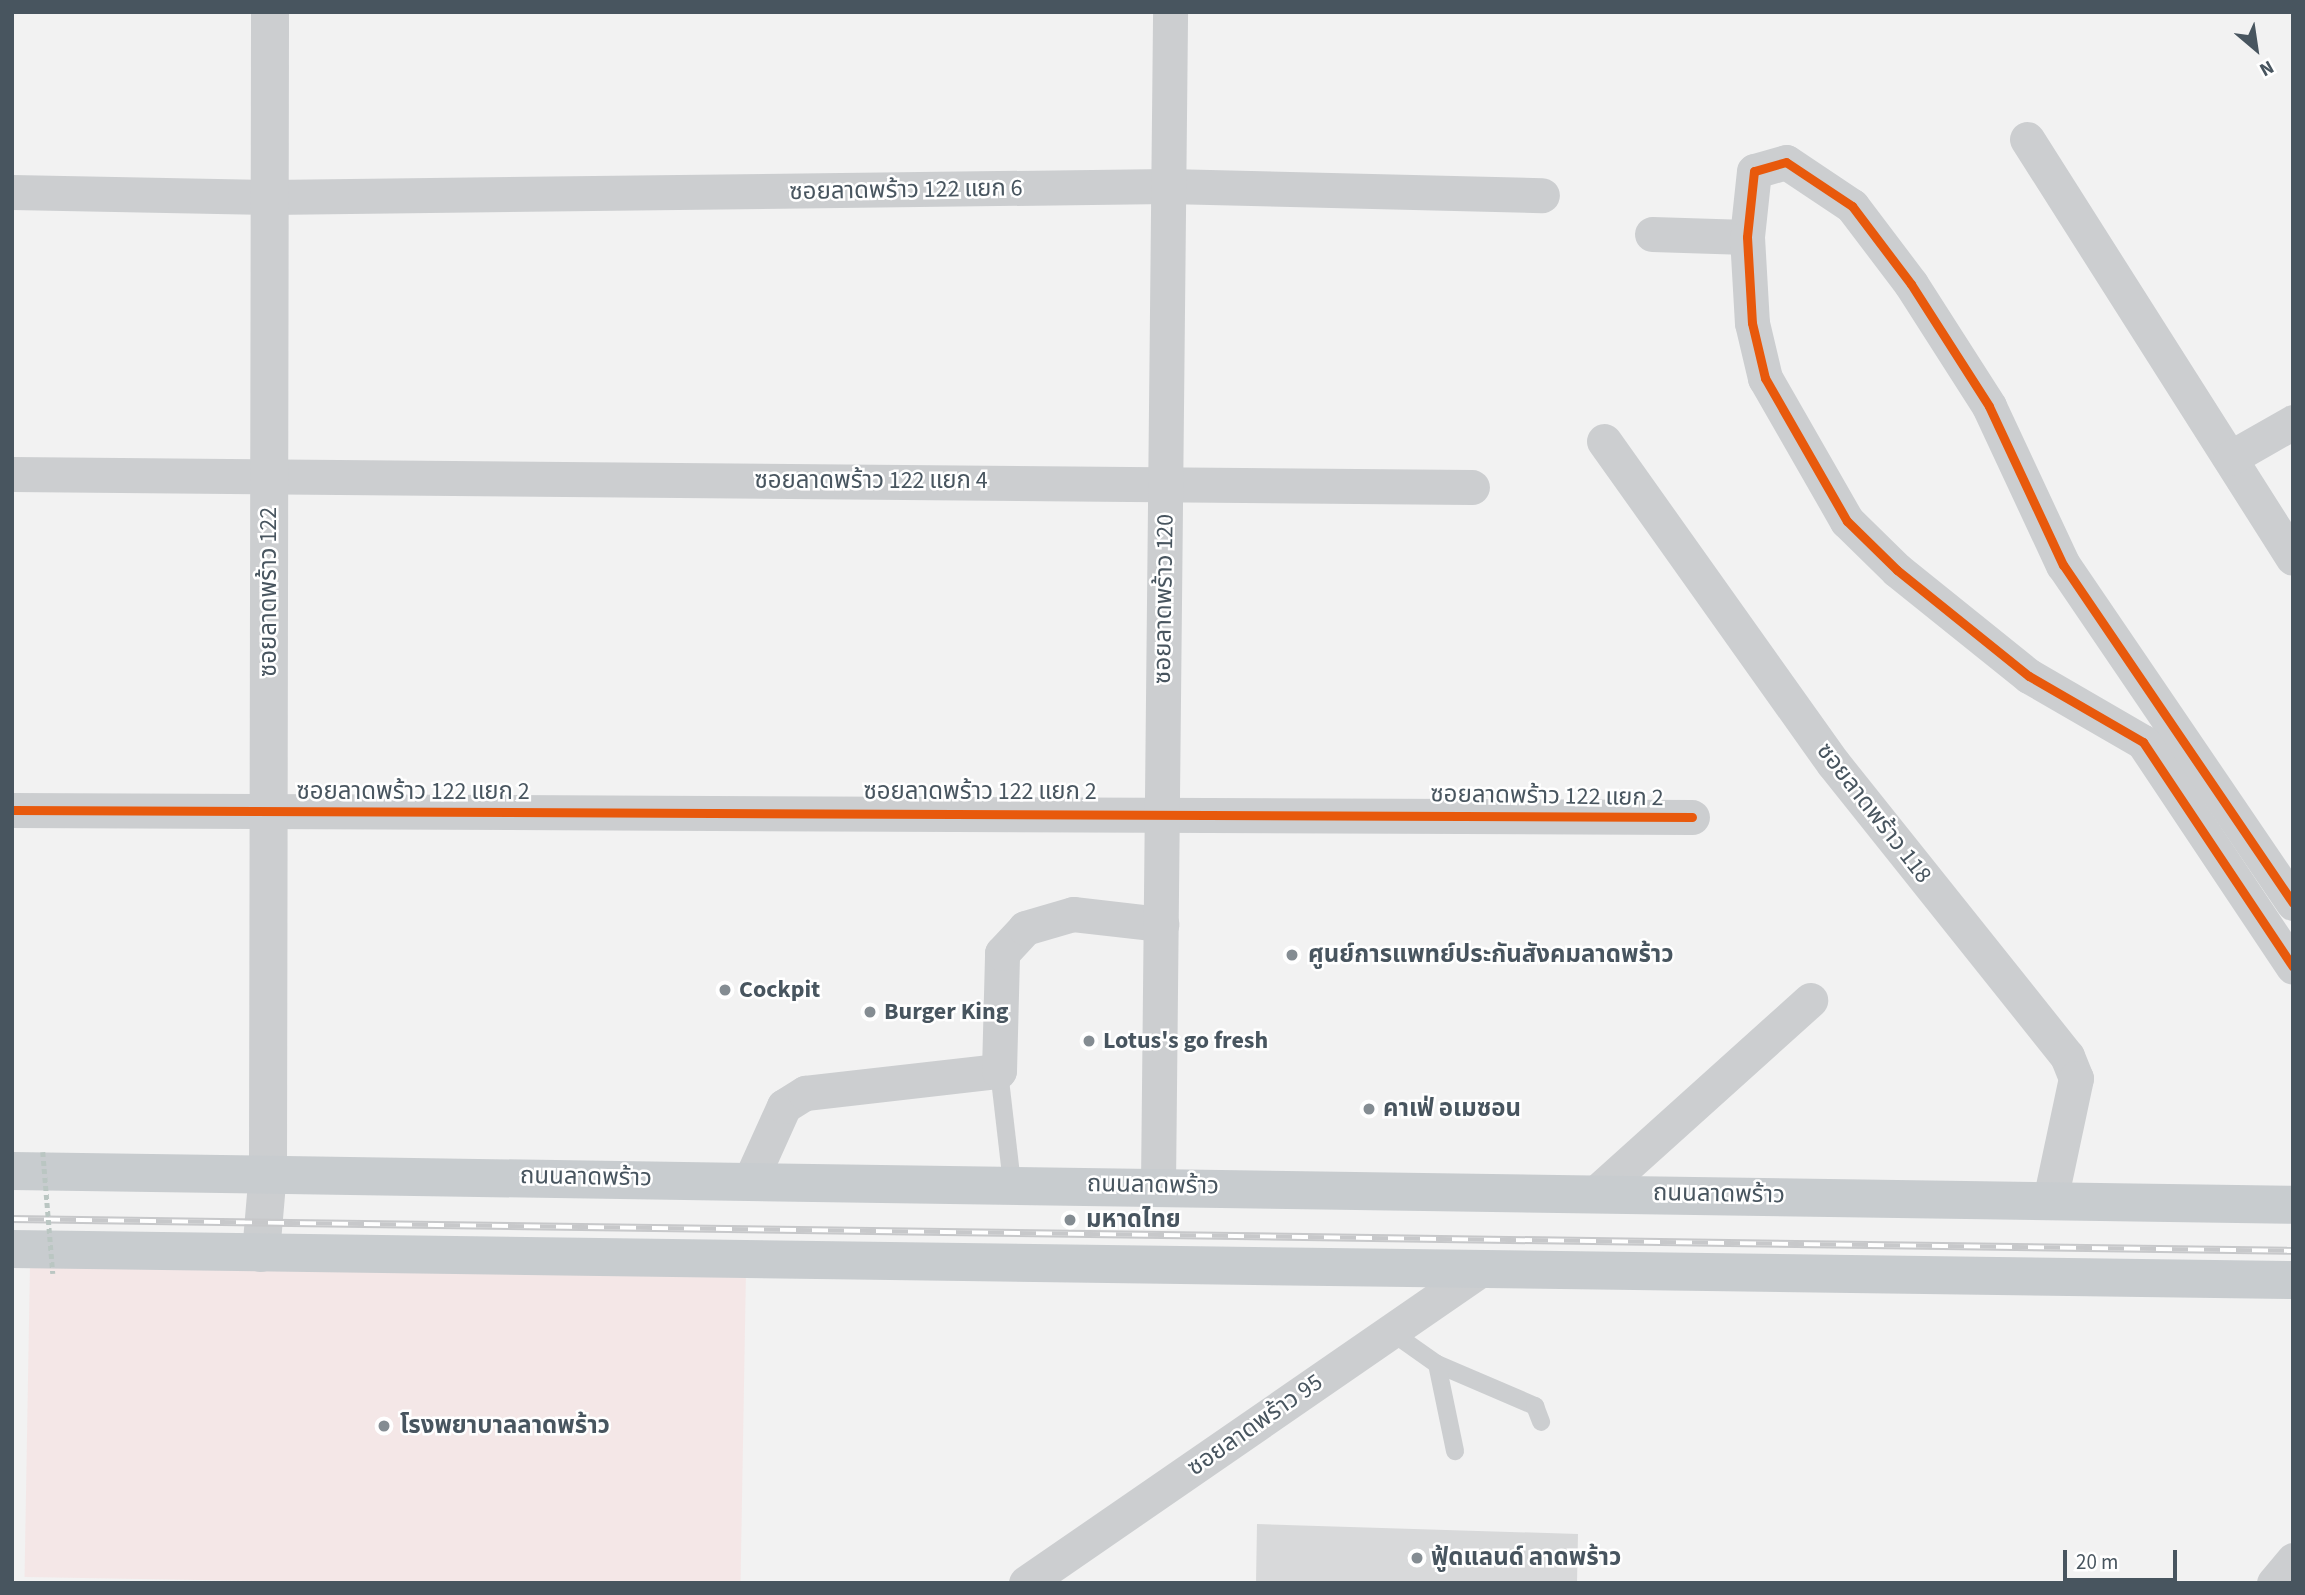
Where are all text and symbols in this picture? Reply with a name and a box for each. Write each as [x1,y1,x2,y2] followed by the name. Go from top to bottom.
[2221,14,2291,84] north arrow
[2254,53,2279,83] text: N
[789,174,1023,206] street label: ซอยลาดพร้าว 122 แยก 6
[754,467,988,495] street label: ซอยลาดพร้าว 122 แยก 4
[255,507,283,677] street label: ซอยลาดพร้าว 122
[1148,514,1180,684] street label: ซอยลาดพร้าว 120
[1810,737,1938,889] street label: ซอยลาดพร้าว 118
[296,778,530,806] street label: ซอยลาดพร้าว 122 แยก 2
[863,778,1097,806] street label: ซอยลาดพร้าว 122 แยก 2
[1430,780,1664,812] street label: ซอยลาดพร้าว 122 แยก 2
[1308,941,1674,969] place label: ศูนย์การแพทย์ประกันสังคมลาดพร้าว
[1282,945,1302,965] marker: ศูนย์การแพทย์ประกันสังคมลาดพร้าว
[739,976,820,1004] place label: Cockpit
[717,982,733,998] marker: Cockpit
[884,998,1009,1026] place label: Burger King
[862,1004,878,1020] marker: Burger King
[1103,1027,1268,1055] place label: Lotus's go fresh
[1081,1033,1097,1049] marker: Lotus's go fresh
[1383,1095,1521,1123] place label: คาเฟ่ อเมซอน
[1361,1101,1377,1117] marker: คาเฟ่ อเมซอน
[520,1161,652,1193] street label: ถนนลาดพร้าว
[1087,1169,1219,1201] street label: ถนนลาดพร้าว
[1653,1178,1785,1210] street label: ถนนลาดพร้าว
[1086,1206,1181,1234] place label: มหาดไทย
[1060,1210,1080,1230] marker: มหาดไทย
[1182,1368,1328,1482] street label: ซอยลาดพร้าว 95
[400,1412,610,1440] place label: โรงพยาบาลลาดพร้าว
[374,1416,394,1436] marker: โรงพยาบาลลาดพร้าว
[2067,1536,2181,1580] scale bar
[1431,1544,1621,1572] place label: ฟู้ดแลนด์ ลาดพร้าว
[2076,1547,2118,1577] text: 20 m
[1409,1550,1425,1566] marker: ฟู้ดแลนด์ ลาดพร้าว

